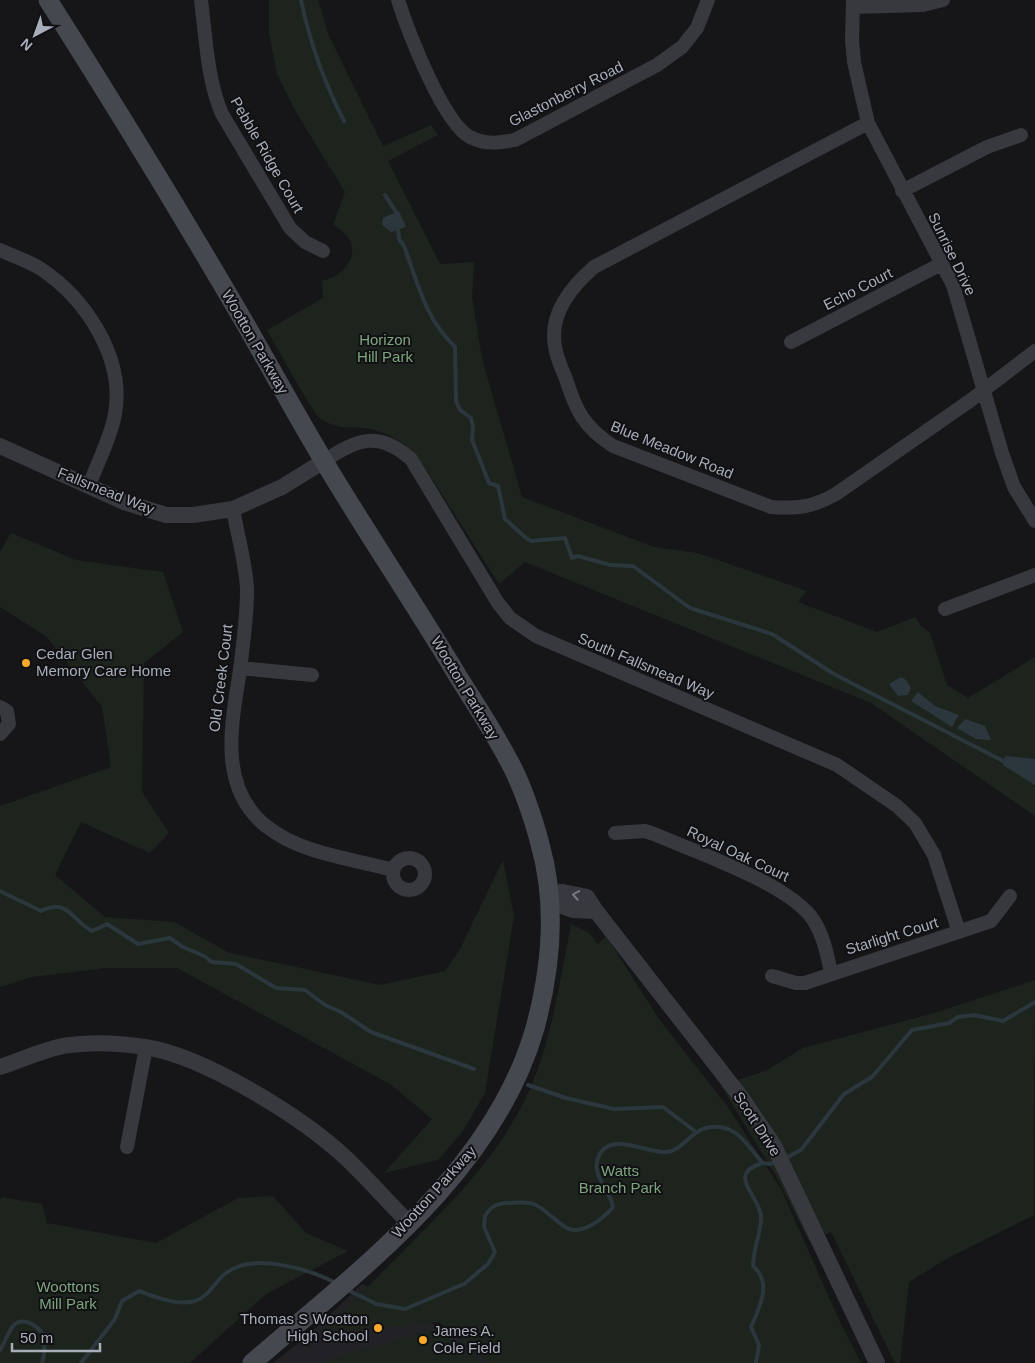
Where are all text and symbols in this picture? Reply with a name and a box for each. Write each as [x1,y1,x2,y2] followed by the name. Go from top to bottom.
[10,10,60,60] north arrow
[17,35,36,54] text: N
[506,57,626,130] street label: Glastonberry Road
[227,94,308,216] street label: Pebble Ridge Court
[925,210,980,298] street label: Sunrise Drive
[820,264,896,313] street label: Echo Court
[219,287,292,397] street label: Wootton Parkway
[357,331,413,365] park label: Horizon Hill Park
[608,417,736,482] street label: Blue Meadow Road
[55,463,157,518] street label: Fallsmead Way
[205,622,236,733] street label: Old Creek Court
[576,629,717,702] street label: South Fallsmead Way
[428,633,503,743] street label: Wootton Parkway
[36,645,171,679] place label: Cedar Glen Memory Care Home
[20,657,32,669] marker: Cedar Glen Memory Care Home
[684,822,793,885] street label: Royal Oak Court
[572,890,581,900] one-way arrow
[844,913,941,958] street label: Starlight Court
[730,1088,785,1159] street label: Scott Drive
[388,1142,480,1241] street label: Wootton Parkway
[579,1162,662,1196] park label: Watts Branch Park
[36,1278,100,1312] park label: Woottons Mill Park
[240,1310,368,1344] place label: Thomas S Wootton High School
[12,1320,100,1352] scale bar
[372,1322,384,1334] marker: Thomas S Wootton High School
[433,1322,501,1356] place label: James A. Cole Field
[20,1329,53,1346] text: 50 m
[417,1334,429,1346] marker: James A. Cole Field

